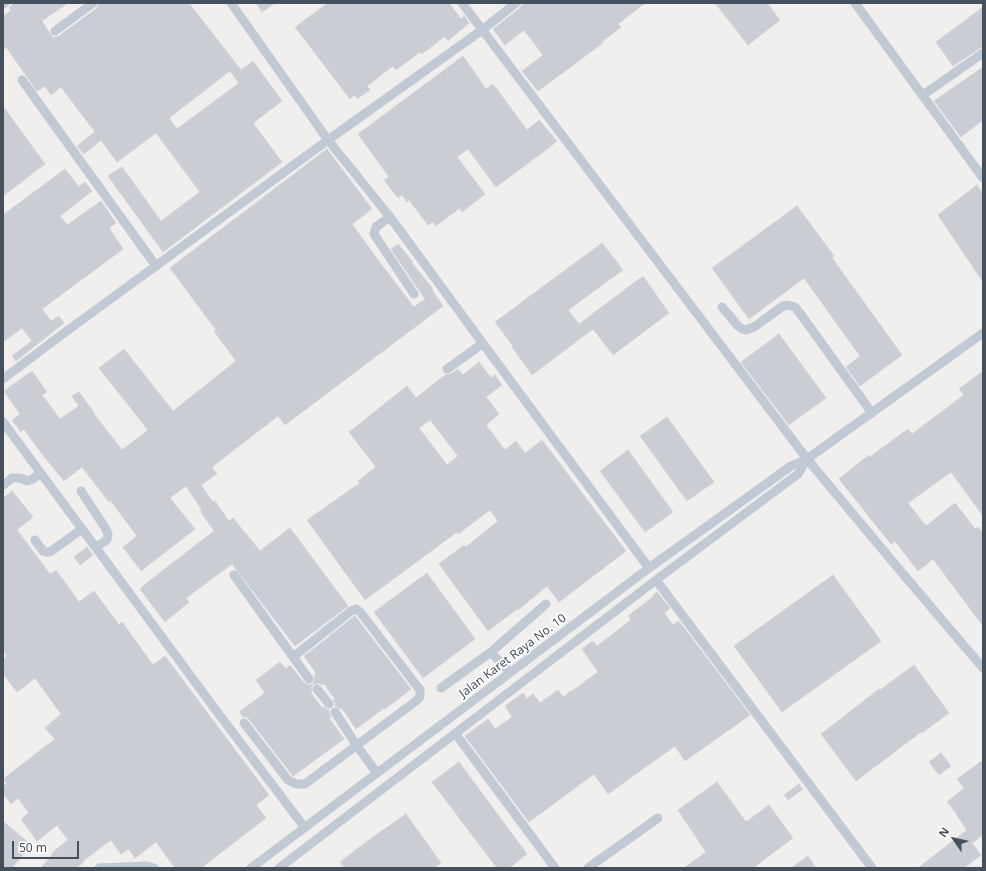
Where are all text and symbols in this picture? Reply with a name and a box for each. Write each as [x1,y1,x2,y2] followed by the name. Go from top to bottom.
[457,611,569,701] street label: Jalan Karet Raya No. 10
[934,819,974,859] north arrow
[935,824,952,840] text: N
[14,833,81,859] scale bar
[19,839,47,856] text: 50 m

